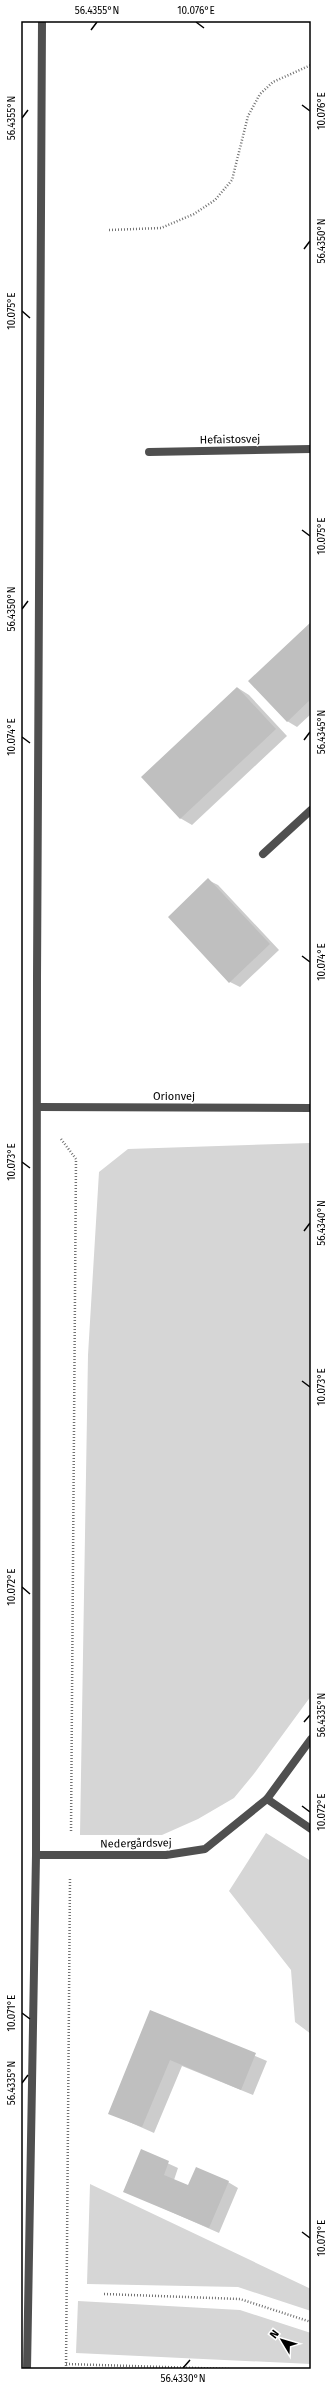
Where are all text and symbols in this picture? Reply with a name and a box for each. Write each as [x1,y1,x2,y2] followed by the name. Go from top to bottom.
[75,5,119,17] text: 56.4355°N
[177,5,215,17] text: 10.076°E
[316,92,328,130] text: 10.076°E
[6,96,18,140] text: 56.4355°N
[316,218,328,264] text: 56.4350°N
[6,292,18,330] text: 10.075°E
[200,432,261,447] street label: Hefaistosvej
[316,517,328,555] text: 10.075°E
[6,586,18,632] text: 56.4350°N
[316,710,328,754] text: 56.4345°N
[6,718,18,756] text: 10.074°E
[316,943,328,981] text: 10.074°E
[153,1090,195,1103] street label: Orionvej
[6,1143,18,1181] text: 10.073°E
[316,1200,328,1246] text: 56.4340°N
[316,1368,328,1406] text: 10.073°E
[6,1568,18,1606] text: 10.072°E
[316,1693,328,1737] text: 56.4335°N
[316,1793,328,1831] text: 10.072°E
[100,1836,172,1851] street label: Nedergårdsvej
[6,1995,18,2031] text: 10.071°E
[6,2061,18,2105] text: 56.4335°N
[316,2220,328,2256] text: 10.071°E
[262,2320,302,2360] north arrow
[267,2327,282,2341] text: N
[160,2373,206,2385] text: 56.4330°N

